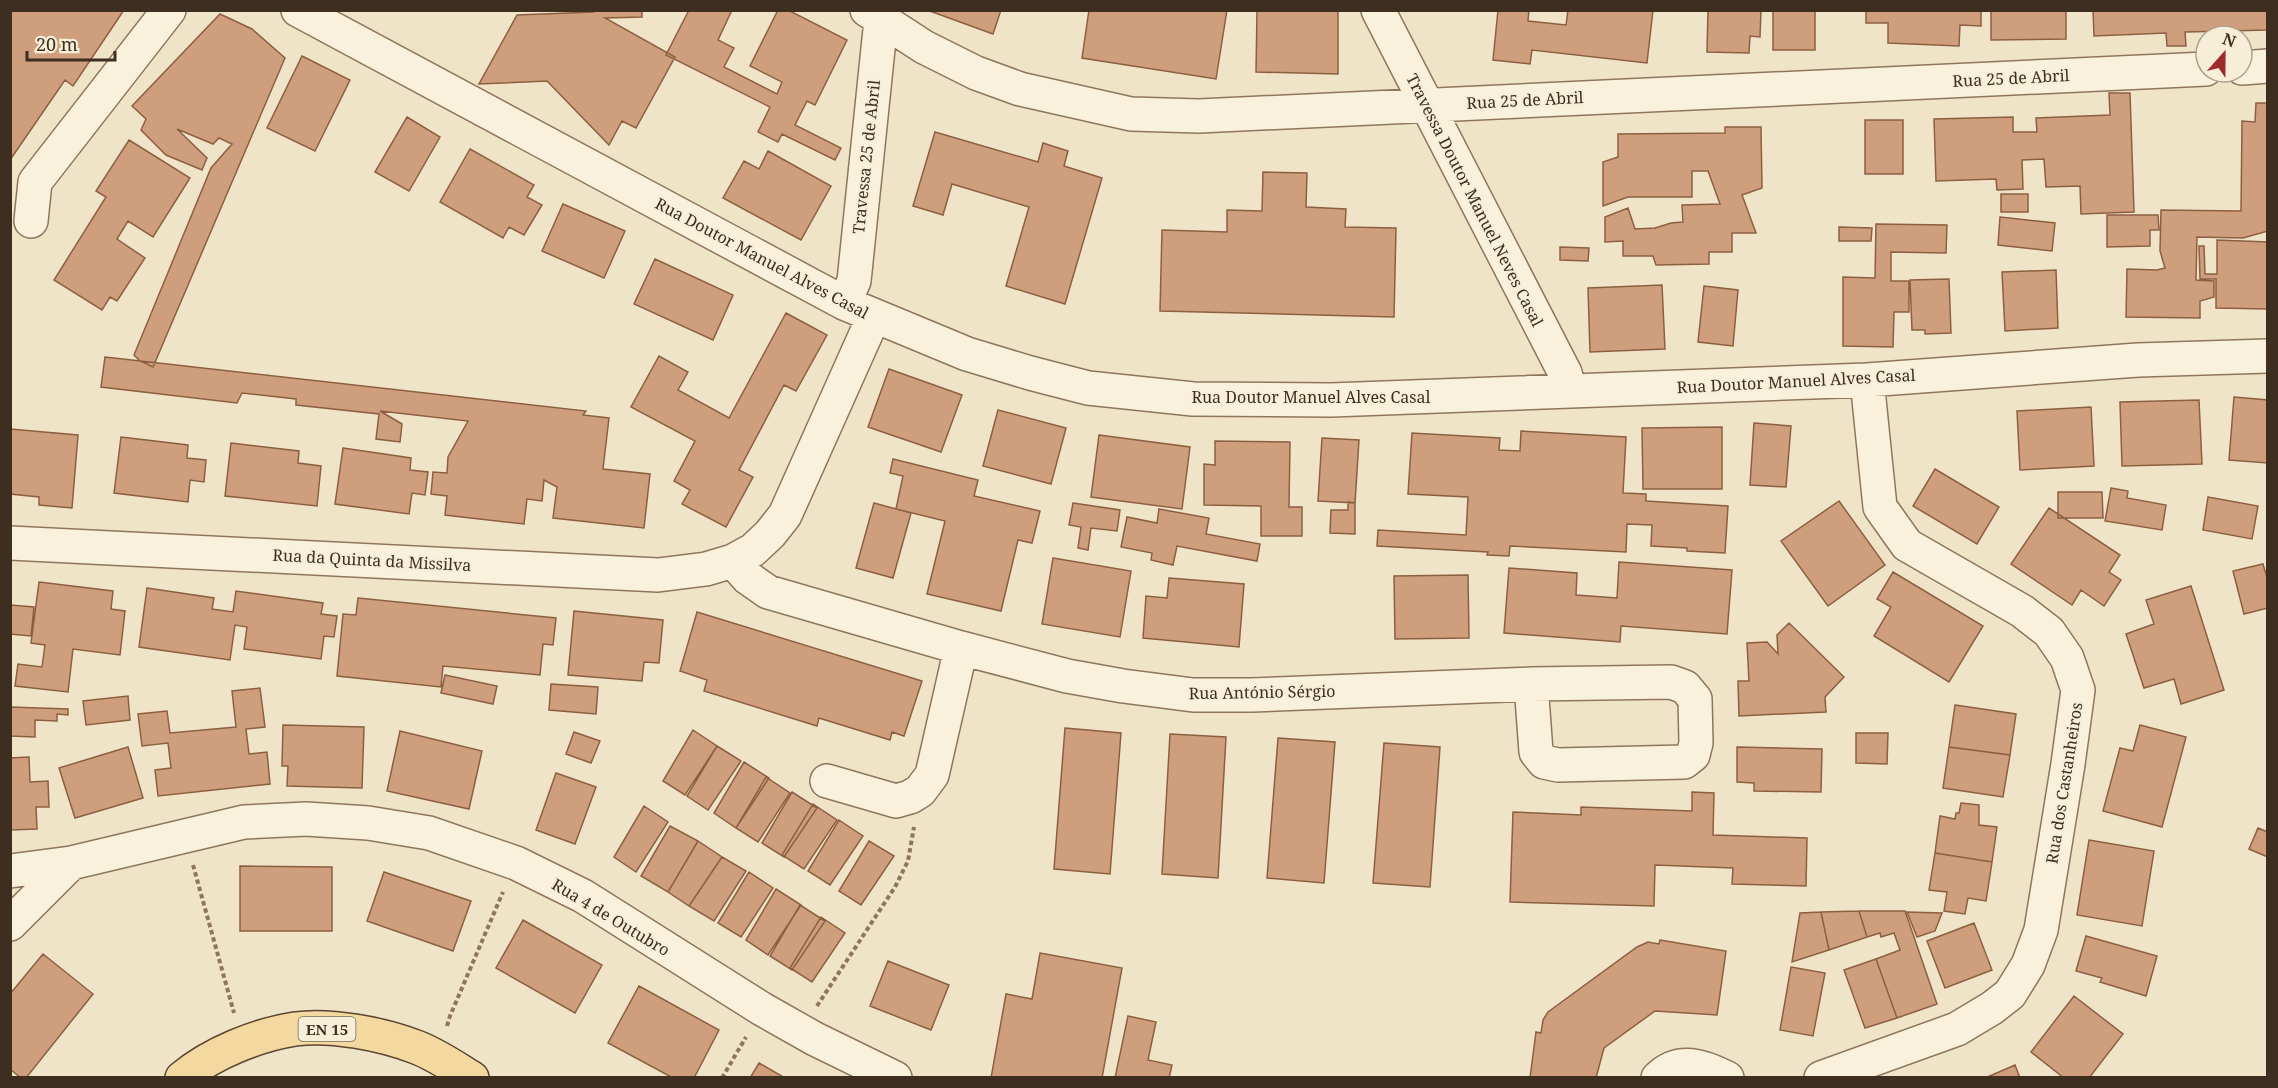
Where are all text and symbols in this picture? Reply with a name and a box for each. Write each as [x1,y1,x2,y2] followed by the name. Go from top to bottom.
[27,24,116,62] scale bar
[2194,24,2254,84] north arrow
[2220,27,2240,53] text: N
[36,32,78,56] text: 20 m
[1952,64,2070,92] street label: Rua 25 de Abril
[1401,70,1549,330] street label: Travessa Doutor Manuel Neves Casal
[847,79,885,235] street label: Travessa 25 de Abril
[1466,86,1584,114] street label: Rua 25 de Abril
[651,192,873,324] street label: Rua Doutor Manuel Alves Casal
[1676,364,1916,398] street label: Rua Doutor Manuel Alves Casal
[1191,386,1431,408] street label: Rua Doutor Manuel Alves Casal
[272,544,472,576] street label: Rua da Quinta da Missilva
[1188,680,1336,704] street label: Rua António Sérgio
[2040,701,2088,865] street label: Rua dos Castanheiros
[548,873,674,961] street label: Rua 4 de Outubro
[298,1017,356,1041] road number: EN 15

